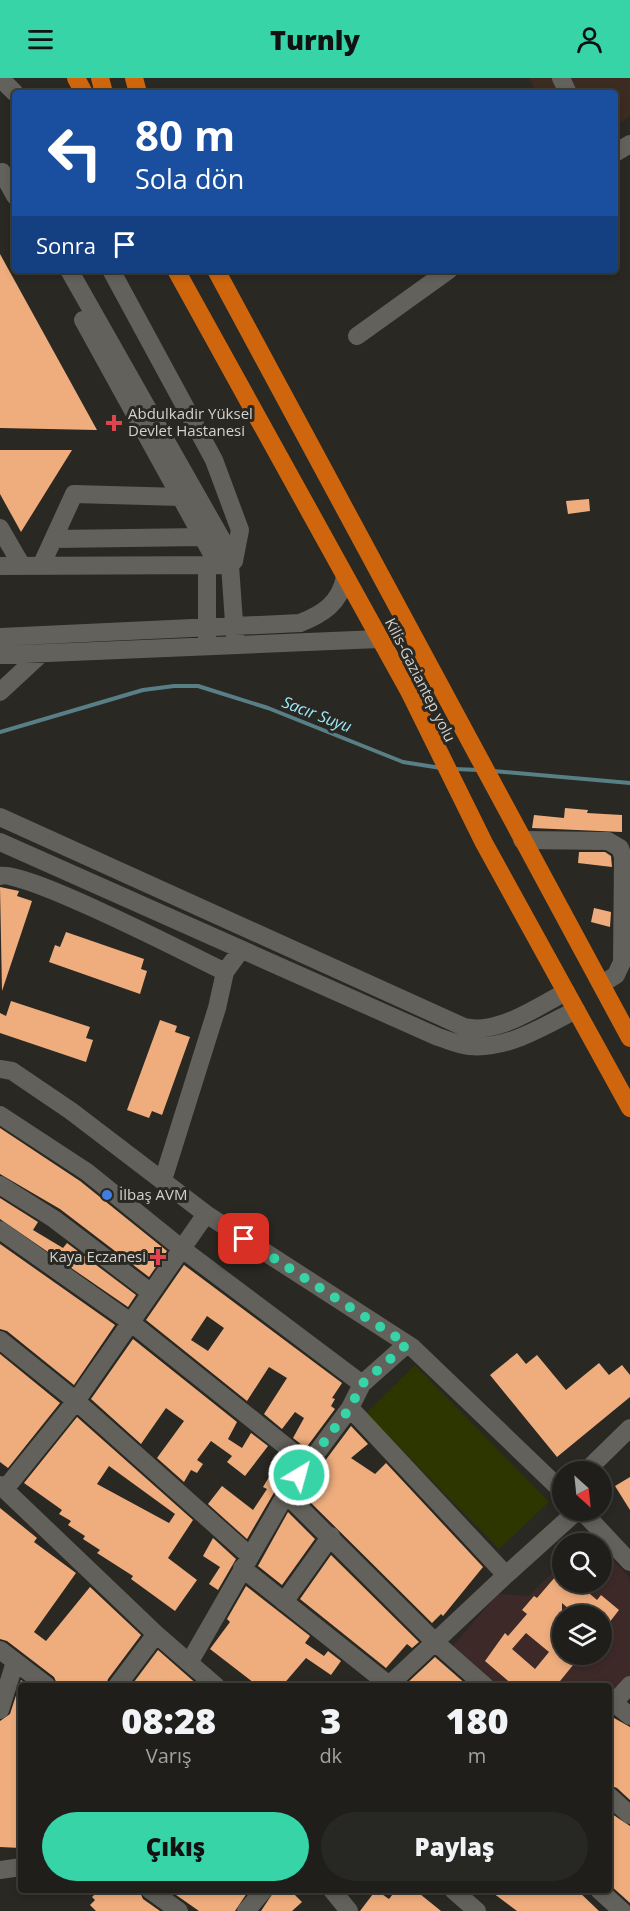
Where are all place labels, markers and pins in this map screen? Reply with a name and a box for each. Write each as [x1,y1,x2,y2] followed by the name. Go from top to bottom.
[128,403,253,440] place label: Abdulkadir Yüksel Devlet Hastanesi
[105,414,123,432] marker: Abdulkadir Yüksel Devlet Hastanesi
[119,1184,187,1204] place label: İlbaş AVM
[100,1188,114,1202] marker: İlbaş AVM
[218,1213,269,1264] pin
[49,1246,146,1266] place label: Kaya Eczanesi
[151,1250,165,1264] marker: Kaya Eczanesi

